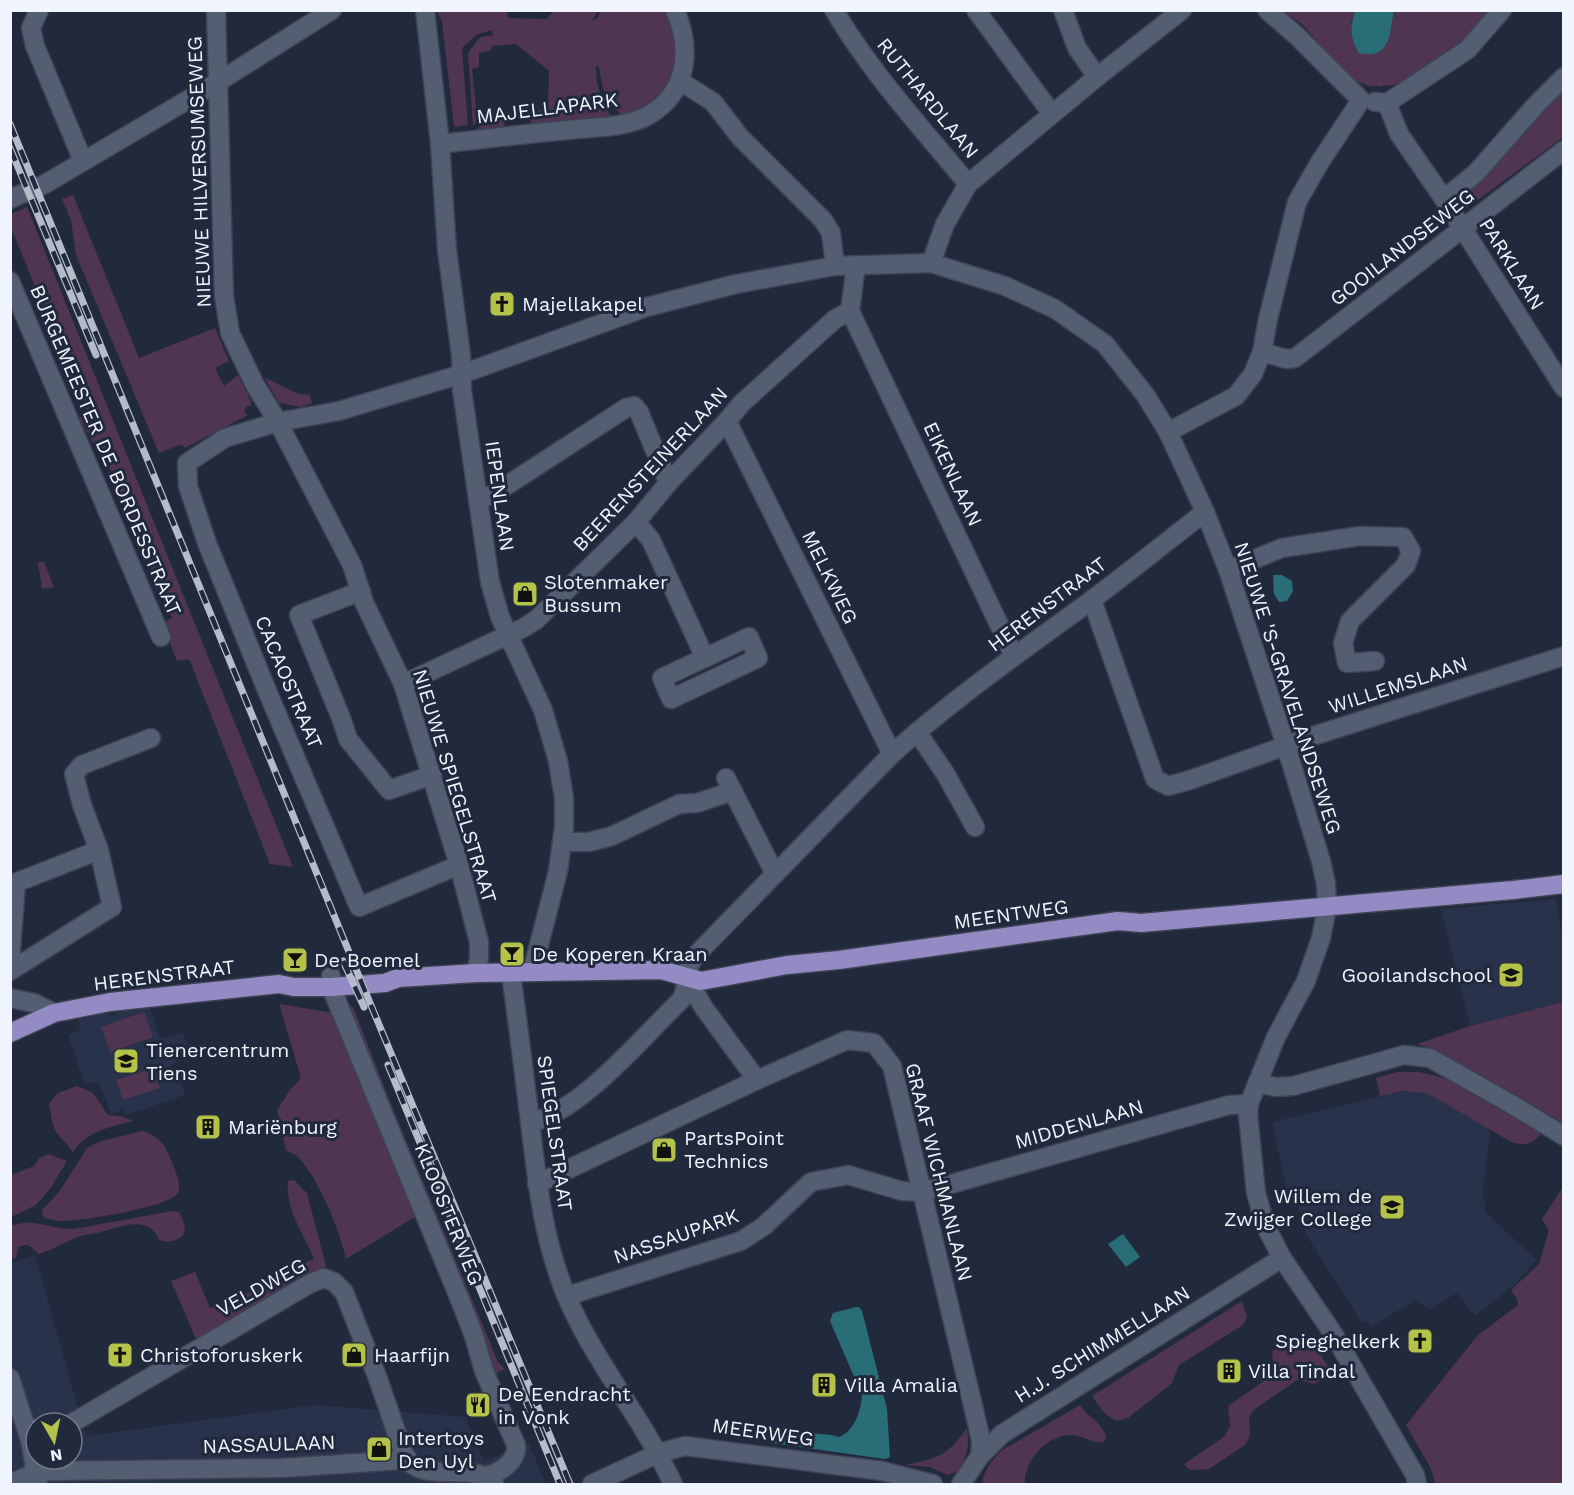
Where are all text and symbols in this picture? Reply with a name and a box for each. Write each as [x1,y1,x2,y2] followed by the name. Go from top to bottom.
[872,33,984,163] street label: RUTHARDLAAN
[182,36,216,308] street label: NIEUWE HILVERSUMSEWEG
[475,87,619,129] street label: MAJELLAPARK
[1325,183,1479,311] street label: GOOILANDSEWEG
[1474,214,1550,314] street label: PARKLAAN
[25,281,187,619] street label: BURGEMEESTER DE BORDESSTRAAT
[487,289,517,319] church icon: Majellakapel
[522,292,643,316] place label: Majellakapel
[568,382,732,556] street label: BEERENSTEINERLAAN
[918,418,988,530] street label: EIKENLAAN
[480,439,520,553] street label: IEPENLAAN
[797,526,863,628] street label: MELKWEG
[1229,539,1347,837] street label: NIEUWE 'S-GRAVELANDSEWEG
[983,552,1111,656] street label: HERENSTRAAT
[544,570,668,617] place label: Slotenmaker Bussum
[510,579,540,609] shop icon: Slotenmaker Bussum
[250,612,328,752] street label: CACAOSTRAAT
[1325,651,1471,719] street label: WILLEMSLAAN
[408,666,502,906] street label: NIEUWE SPIEGELSTRAAT
[952,894,1070,934] street label: MEENTWEG
[497,939,527,969] bar icon: De Koperen Kraan
[532,942,708,966] place label: De Koperen Kraan
[280,945,310,975] bar icon: De Boemel
[314,948,420,972] place label: De Boemel
[92,954,236,996] street label: HERENSTRAAT
[1496,960,1526,990] school or university icon: Gooilandschool
[1342,963,1492,987] place label: Gooilandschool
[146,1038,289,1085] place label: Tienercentrum Tiens
[111,1046,141,1076] school or university icon: Tienercentrum Tiens
[532,1054,578,1212] street label: SPIEGELSTRAAT
[900,1061,978,1283] street label: GRAAF WICHMANLAAN
[1012,1094,1146,1154] street label: MIDDENLAAN
[193,1112,223,1142] building icon: Mariënburg
[228,1115,337,1139] place label: Mariënburg
[684,1126,784,1173] place label: PartsPoint Technics
[649,1135,679,1165] shop icon: PartsPoint Technics
[410,1140,488,1288] street label: KLOOSTERWEG
[1224,1184,1372,1231] place label: Willem de Zwijger College
[1377,1192,1407,1222] school or university icon: Willem de Zwijger College
[610,1203,742,1269] street label: NASSAUPARK
[212,1253,310,1321] street label: VELDWEG
[1010,1280,1194,1408] street label: H.J. SCHIMMELLAAN
[1405,1326,1435,1356] church icon: Spieghelkerk
[1275,1329,1400,1353] place label: Spieghelkerk
[105,1340,135,1370] church icon: Christoforuskerk
[339,1340,369,1370] shop icon: Haarfijn
[140,1343,303,1367] place label: Christoforuskerk
[374,1343,450,1367] place label: Haarfijn
[1214,1356,1244,1386] building icon: Villa Tindal
[1248,1359,1355,1383] place label: Villa Tindal
[809,1370,839,1400] building icon: Villa Amalia
[844,1373,958,1397] place label: Villa Amalia
[498,1382,631,1429] place label: De Eendracht in Vonk
[463,1390,493,1420] restaurant icon: De Eendracht in Vonk
[24,1411,84,1471] north arrow
[711,1413,815,1451] street label: MEERWEG
[398,1426,484,1473] place label: Intertoys Den Uyl
[202,1430,336,1458] street label: NASSAULAAN
[364,1434,394,1464] shop icon: Intertoys Den Uyl
[49,1445,64,1466] text: N

